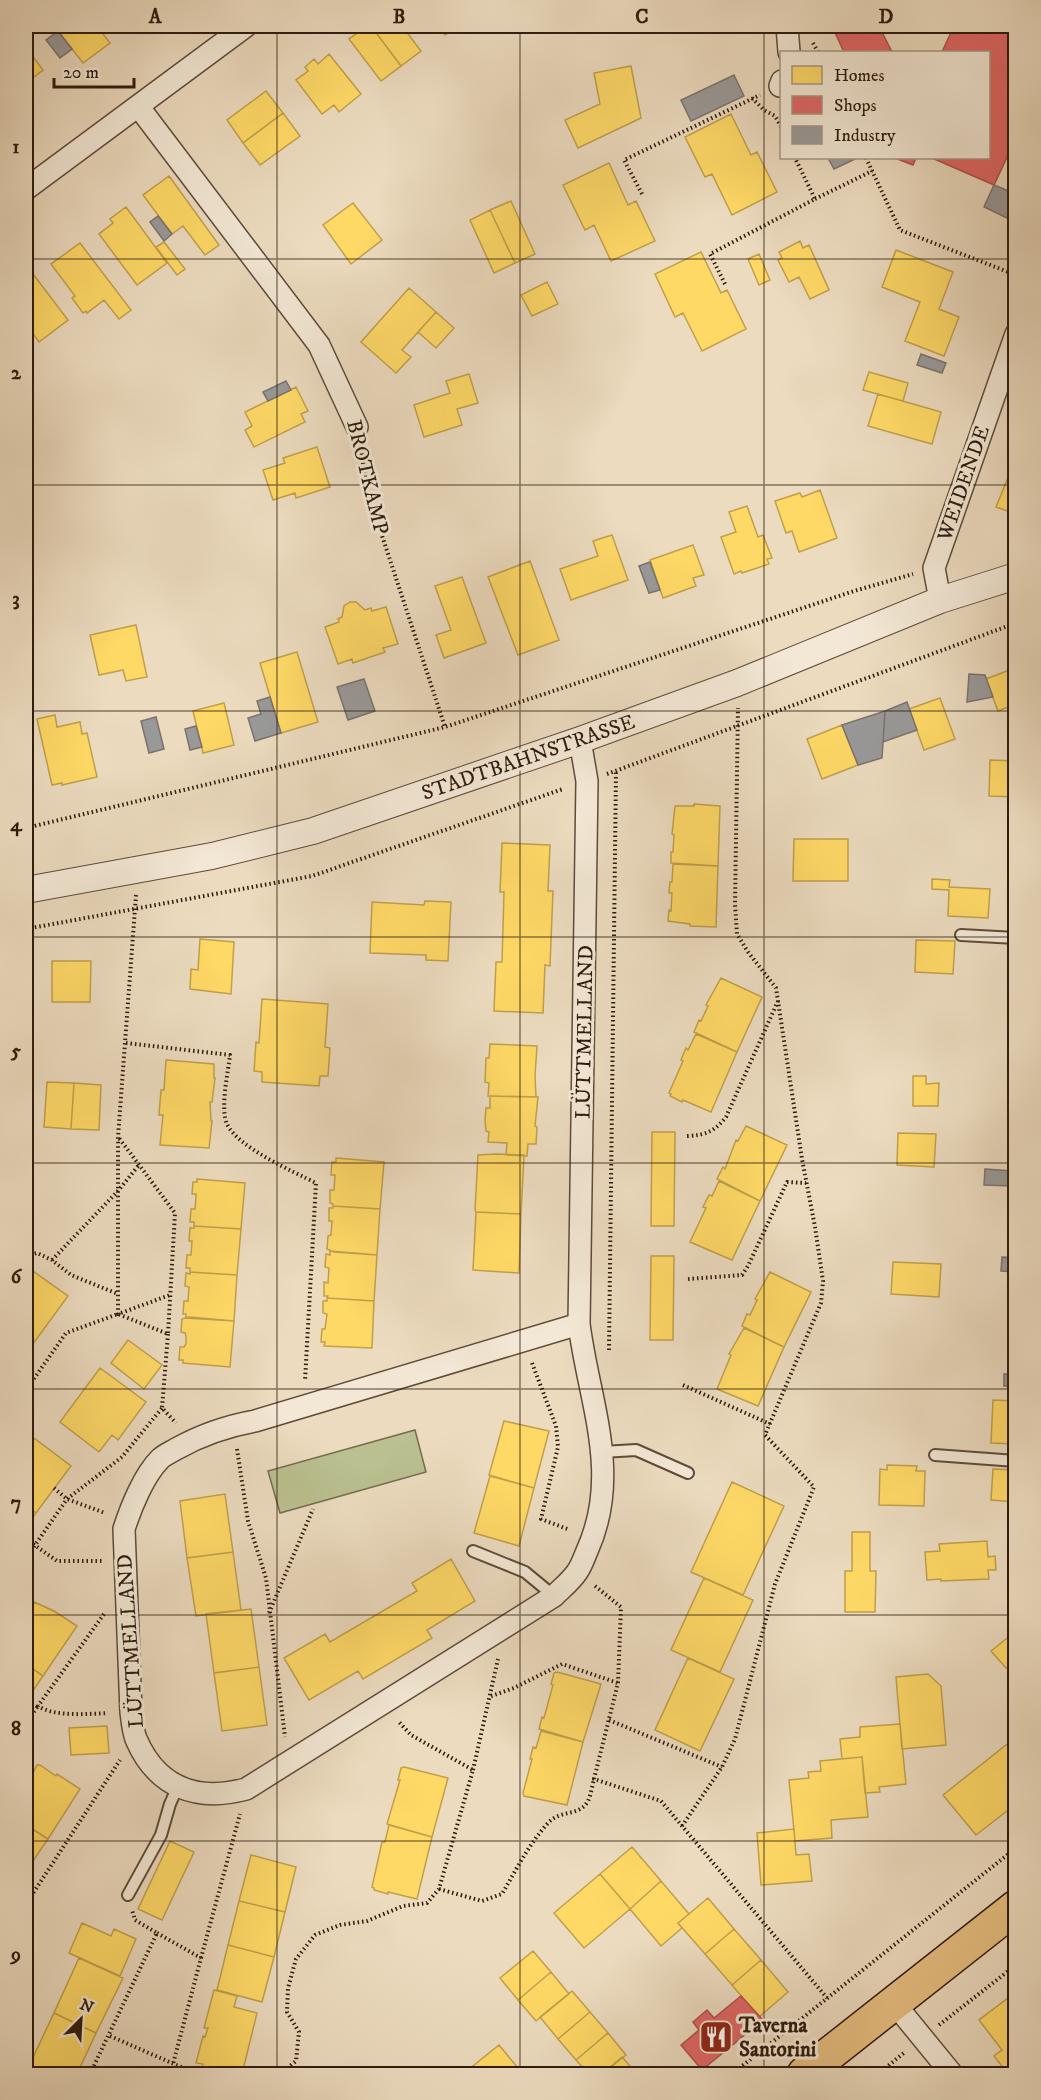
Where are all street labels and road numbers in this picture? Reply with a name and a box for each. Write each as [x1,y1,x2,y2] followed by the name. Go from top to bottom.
[340,417,394,537] street label: BROTKAMP
[932,422,996,545] street label: WEIDENDE
[418,709,638,807] street label: STADTBAHNSTRASSE
[569,945,600,1119] street label: LÜTTMELLAND
[111,1553,150,1729] street label: LÜTTMELLAND

